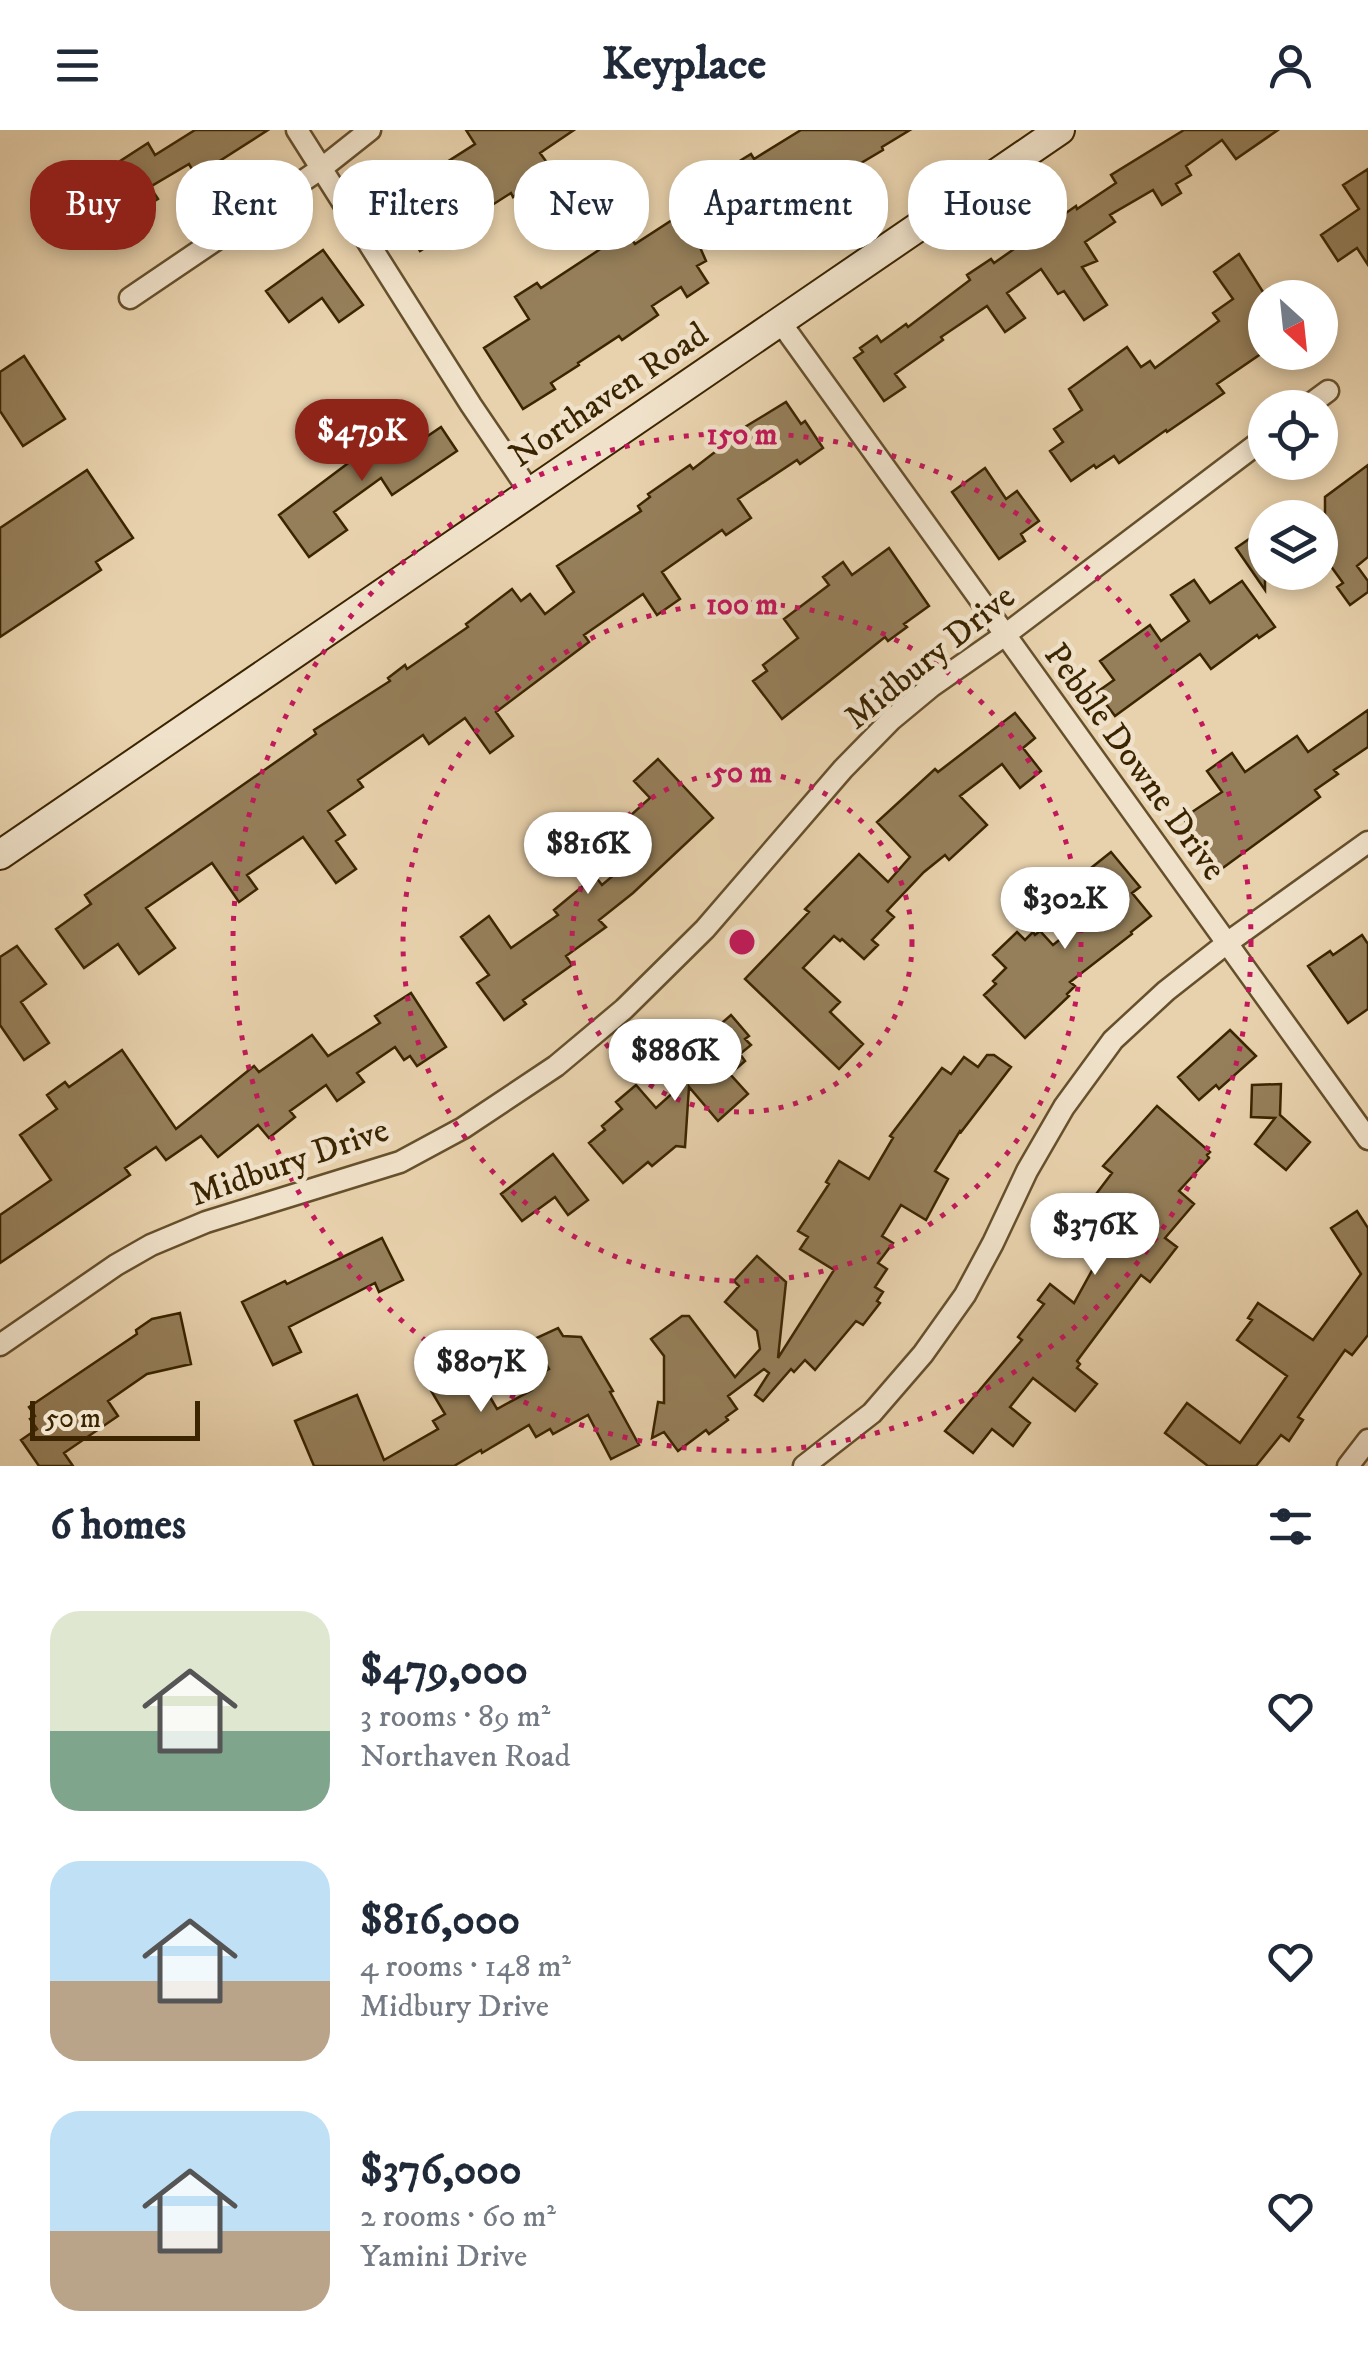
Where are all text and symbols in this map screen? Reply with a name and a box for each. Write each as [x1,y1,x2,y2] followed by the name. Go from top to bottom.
[602,37,766,93] text: Keyplace
[50,38,105,93] icon: menu
[1263,38,1318,93] icon: person
[30,160,156,250] chip: Buy
[176,160,313,250] chip: Rent
[333,160,494,250] chip: Filters
[514,160,649,250] chip: New
[669,160,888,250] chip: Apartment
[908,160,1067,250] chip: House
[1248,280,1338,370] north arrow
[1248,280,1338,590] map controls
[501,313,717,478] street label: Northaven Road
[1248,390,1338,480] button: locate
[292,399,432,484] pin: $479K
[317,411,407,451] text: $479K
[707,417,778,454] text: 150 m
[1248,500,1338,590] button: layers
[836,575,1024,740] street label: Midbury Drive
[706,587,779,624] text: 100 m
[1033,635,1235,890] street label: Pebble Downe Drive
[711,755,772,792] text: 50 m
[518,812,658,897] pin: $816K
[546,824,630,864] text: $816K
[995,867,1135,952] pin: $302K
[1023,879,1107,919] text: $302K
[724,924,760,960] centre of rings
[605,1019,745,1104] pin: $886K
[631,1031,719,1071] text: $886K
[185,1108,395,1217] street label: Midbury Drive
[1025,1193,1165,1278] pin: $376K
[1052,1205,1138,1245] text: $376K
[411,1330,551,1415] pin: $807K
[436,1342,526,1382] text: $807K
[30,1396,200,1440] scale bar
[45,1401,101,1436] text: 50 m
[1263,1499,1318,1554] icon: filters
[50,1500,186,1552] text: 6 homes
[360,1645,528,1697] text: $479,000
[130,1651,250,1771] icon: home
[1263,1684,1318,1739] icon: heart
[360,1697,550,1737] text: 3 rooms · 89 m²
[360,1737,571,1777] text: Northaven Road
[360,1895,520,1947] text: $816,000
[130,1901,250,2021] icon: home
[1263,1934,1318,1989] icon: heart
[360,1947,571,1987] text: 4 rooms · 148 m²
[360,1987,549,2027] text: Midbury Drive
[360,2145,522,2197] text: $376,000
[130,2151,250,2271] icon: home
[1263,2184,1318,2239] icon: heart
[360,2197,556,2237] text: 2 rooms · 60 m²
[360,2237,527,2277] text: Yamini Drive

